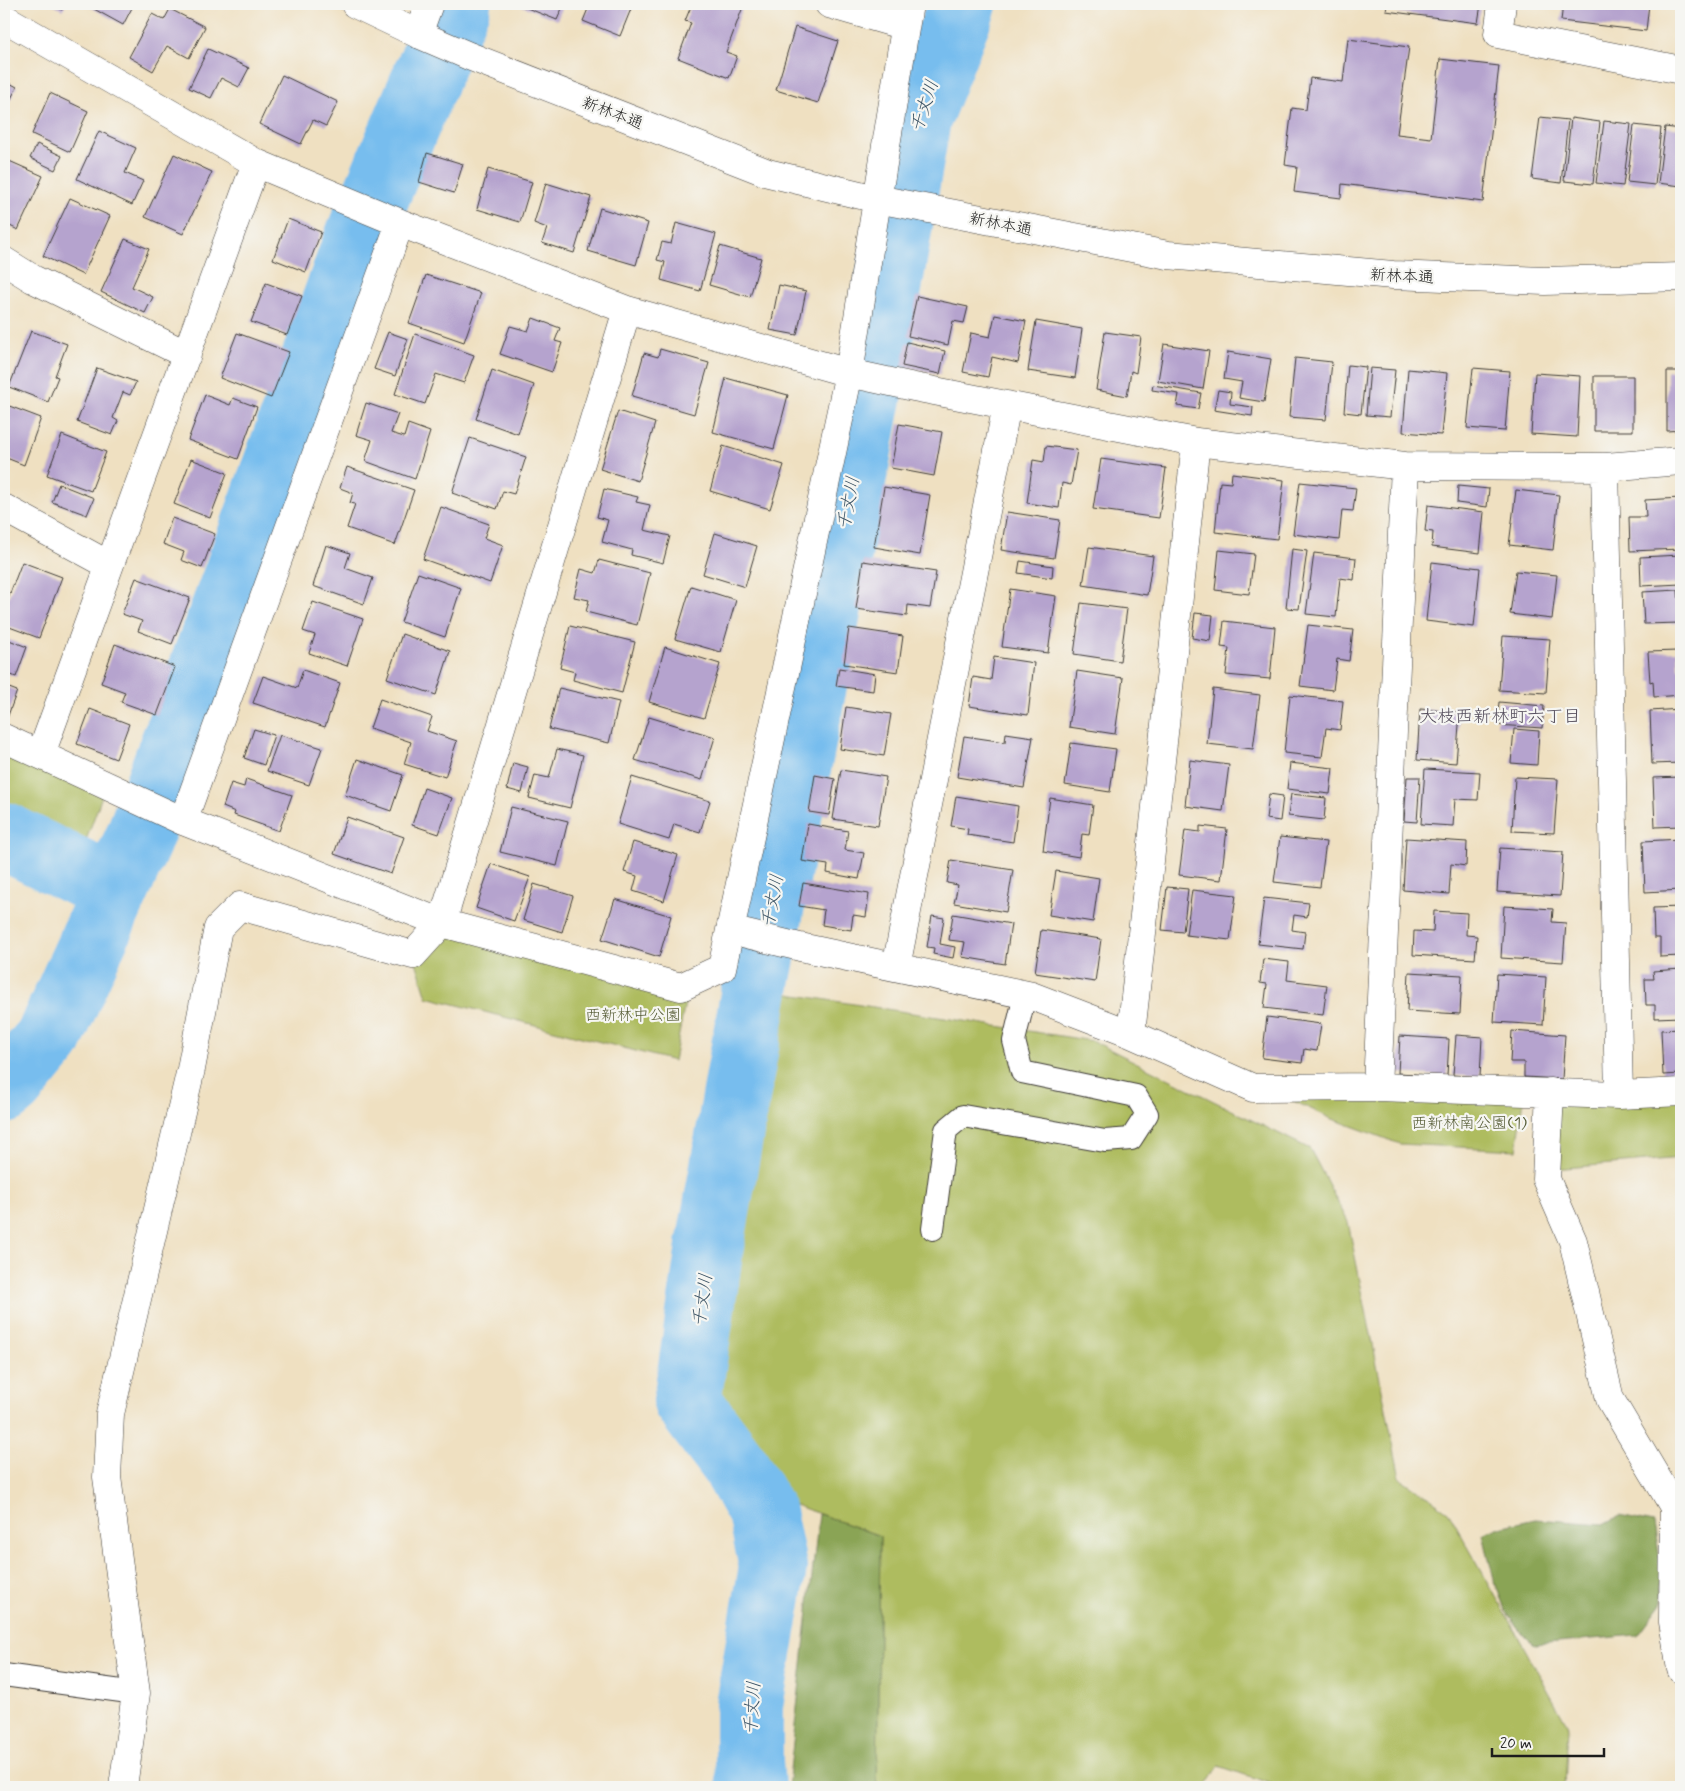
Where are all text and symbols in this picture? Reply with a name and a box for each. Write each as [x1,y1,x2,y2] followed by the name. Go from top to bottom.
[905,77,945,136] water label: 千丈川
[579,92,646,135] street label: 新林本通
[967,208,1034,241] street label: 新林本通
[1369,264,1434,289] street label: 新林本通
[832,474,866,532] water label: 千丈川
[1419,705,1581,729] district label: 大枝西新林町六丁目
[756,872,790,930] water label: 千丈川
[585,1005,681,1026] park label: 西新林中公園
[1411,1113,1527,1134] park label: 西新林南公園(1)
[687,1272,719,1329] water label: 千丈川
[739,1680,767,1736] water label: 千丈川
[1492,1726,1605,1758] scale bar
[1500,1734,1532,1754] text: 20 m

